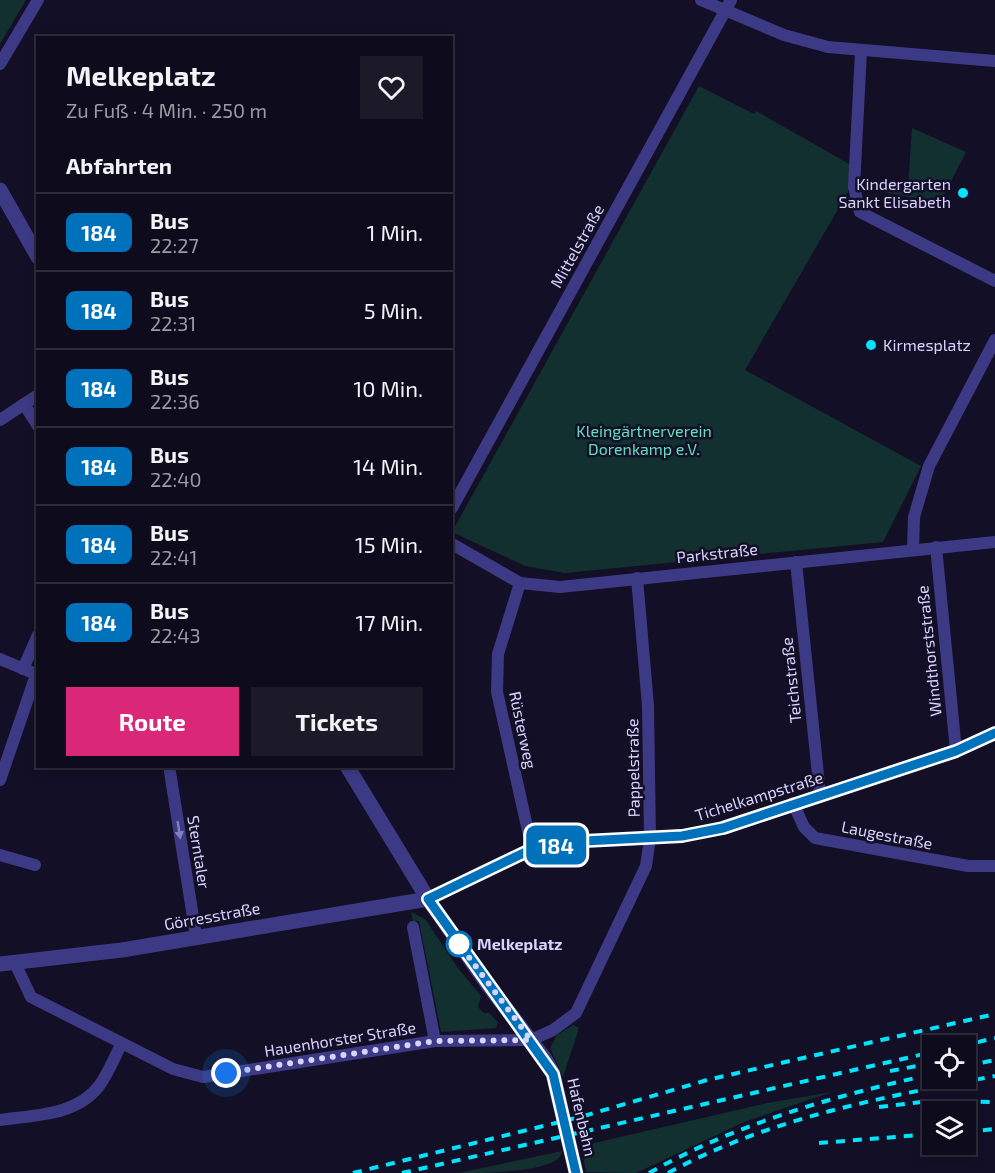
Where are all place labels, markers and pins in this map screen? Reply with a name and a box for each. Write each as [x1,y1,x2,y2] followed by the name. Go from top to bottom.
[838,174,951,211] place label: Kindergarten Sankt Elisabeth
[956,186,970,200] marker: Kindergarten Sankt Elisabeth
[883,335,971,354] place label: Kirmesplatz
[864,338,878,352] marker: Kirmesplatz
[446,931,472,957] marker: Melkeplatz
[477,934,563,953] place label: Melkeplatz

